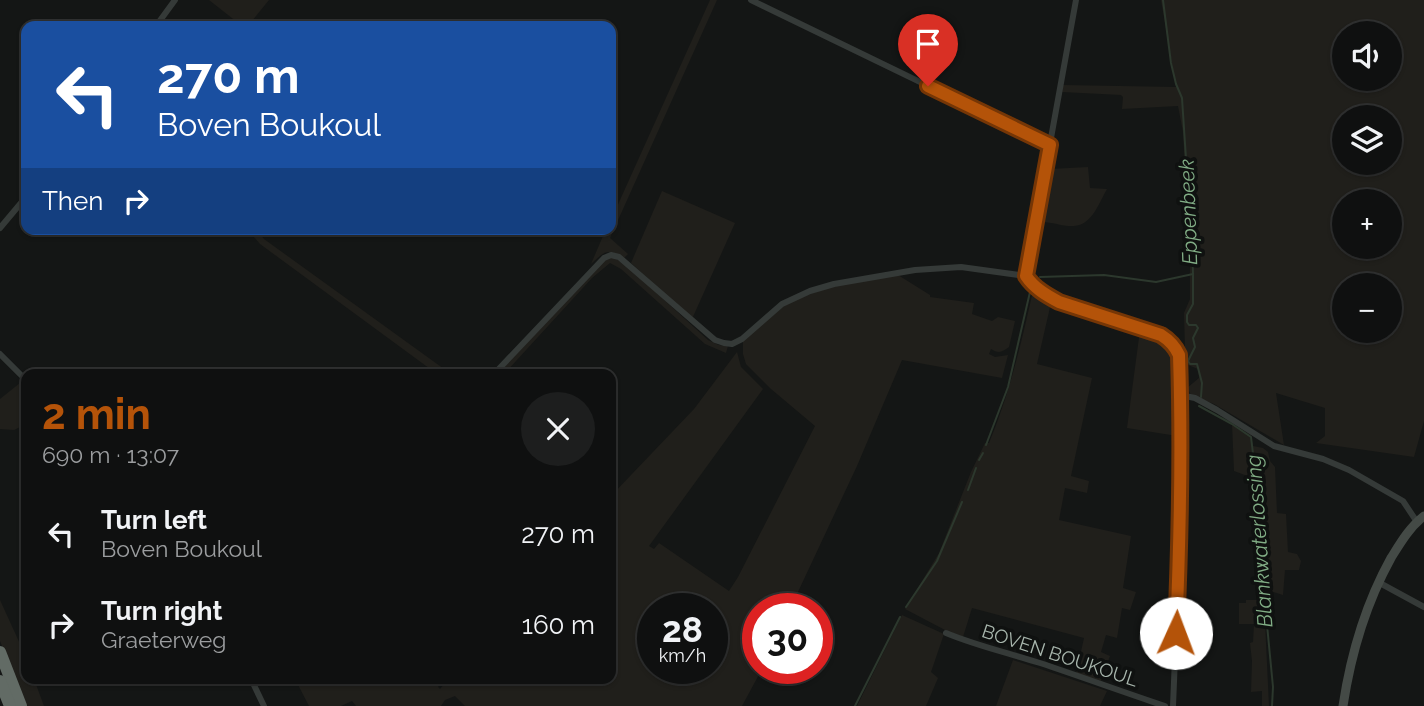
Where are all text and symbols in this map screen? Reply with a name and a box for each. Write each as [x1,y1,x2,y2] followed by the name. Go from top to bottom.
[898,14,958,86] pin
[1332,21,1402,343] map controls
[1332,21,1402,91] button: sound
[909,25,947,63] icon: arrive
[157,47,300,104] text: 270 m
[42,49,133,140] icon: left
[1332,105,1402,175] button: layers
[157,106,381,143] text: Boven Boukoul
[1174,158,1202,266] water label: Eppenbeek
[117,182,155,220] icon: right
[42,186,103,216] text: Then
[1332,189,1402,259] button: +
[1332,273,1402,343] button: −
[42,390,151,439] text: 2 min
[521,392,595,466] button: close
[42,441,179,468] text: 690 m · 13:07
[1240,454,1278,628] water label: Blankwaterlossing
[101,505,207,535] text: Turn left
[42,515,80,553] icon: left
[521,519,595,549] text: 270 m
[101,535,262,562] text: Boven Boukoul
[742,593,833,684] speed limit sign: 30
[101,596,222,626] text: Turn right
[1139,596,1213,670] position arrow
[42,606,80,644] icon: right
[662,609,703,650] text: 28
[522,610,595,640] text: 160 m
[979,619,1141,691] street label: BOVEN BOUKOUL
[101,626,227,653] text: Graeterweg
[659,645,706,666] text: km/h

